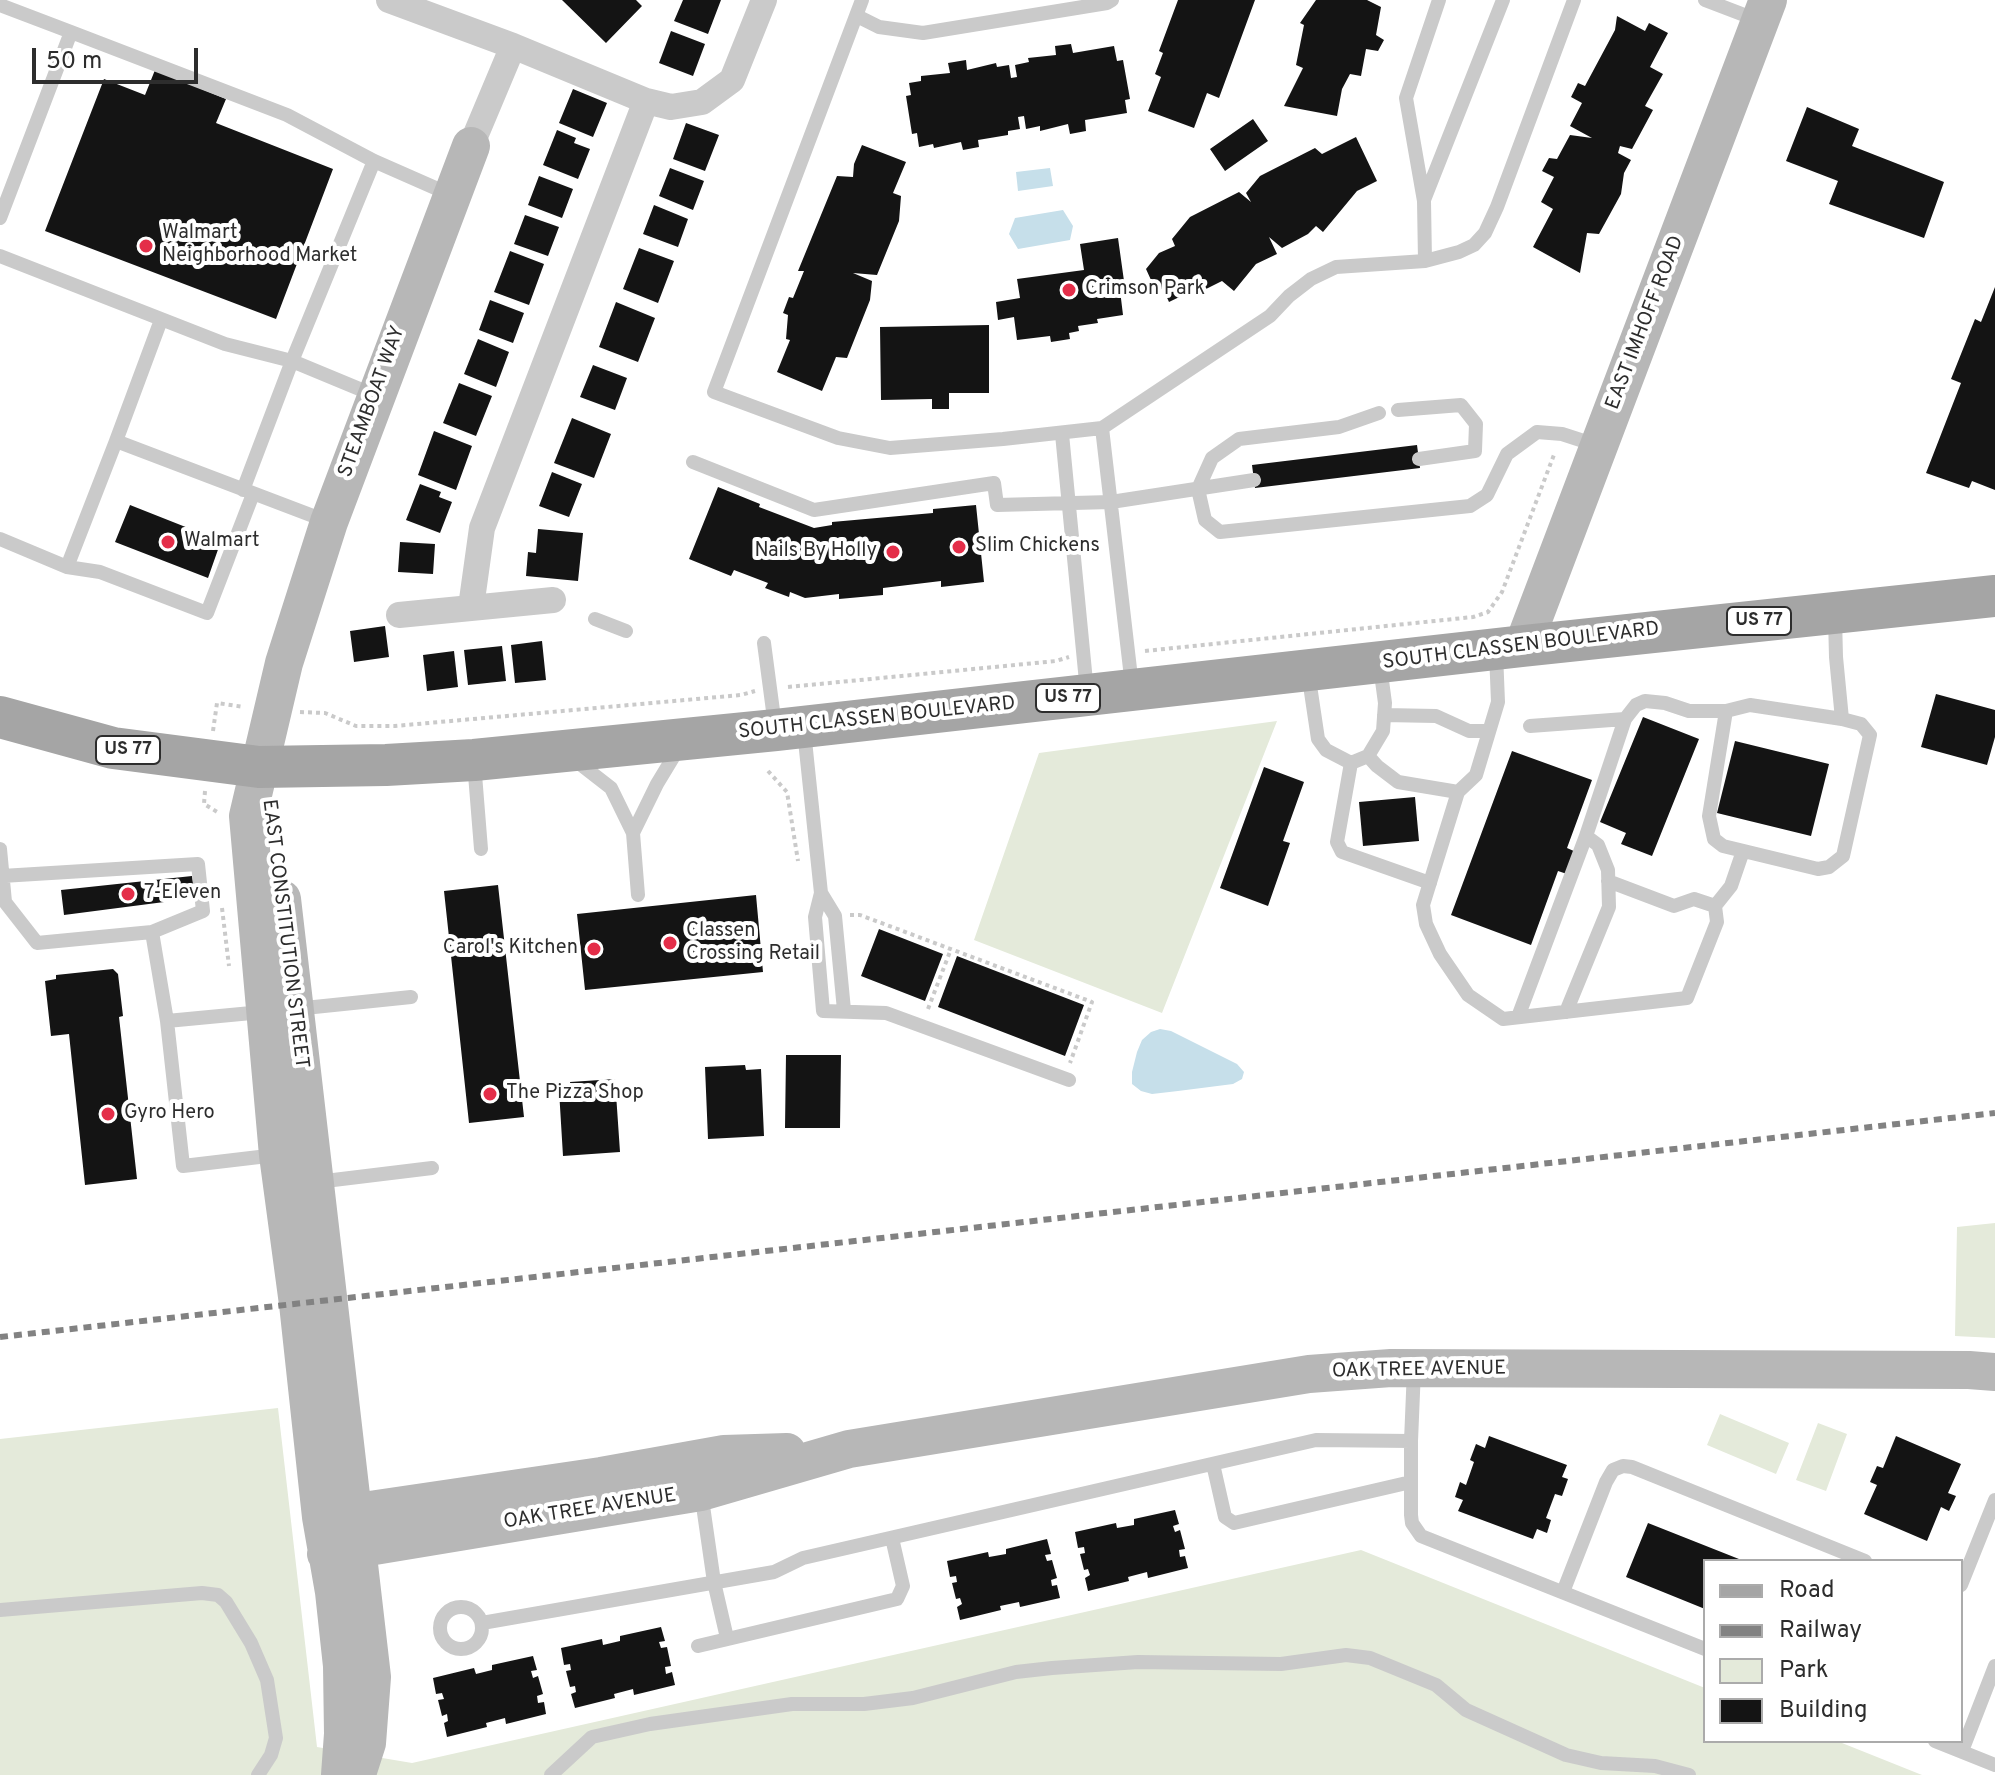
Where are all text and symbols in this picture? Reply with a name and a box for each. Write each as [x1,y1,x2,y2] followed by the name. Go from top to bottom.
[36,32,202,82] scale bar
[46,47,102,77] text: 50 m
[162,222,357,269] place label: Walmart Neighborhood Market
[1602,233,1690,413] street label: EAST IMHOFF ROAD
[137,237,155,255] marker: Walmart Neighborhood Market
[1085,278,1205,302] place label: Crimson Park
[1060,281,1078,299] marker: Crimson Park
[334,323,412,481] street label: STEAMBOAT WAY
[184,530,260,554] place label: Walmart
[159,533,177,551] marker: Walmart
[975,535,1100,559] place label: Slim Chickens
[950,538,968,556] marker: Slim Chickens
[754,540,877,564] place label: Nails By Holly
[884,543,902,561] marker: Nails By Holly
[1727,607,1791,635] road number: US 77
[1381,618,1661,676] street label: SOUTH CLASSEN BOULEVARD
[1036,684,1100,712] road number: US 77
[737,693,1017,745] street label: SOUTH CLASSEN BOULEVARD
[96,736,160,764] road number: US 77
[256,798,312,1070] street label: EAST CONSTITUTION STREET
[144,882,221,906] place label: 7-Eleven
[119,885,137,903] marker: 7-Eleven
[686,920,820,967] place label: Classen Crossing Retail
[661,934,679,952] marker: Classen Crossing Retail
[443,937,578,961] place label: Carol's Kitchen
[585,940,603,958] marker: Carol's Kitchen
[506,1082,644,1106] place label: The Pizza Shop
[481,1085,499,1103] marker: The Pizza Shop
[124,1102,215,1126] place label: Gyro Hero
[99,1105,117,1123] marker: Gyro Hero
[1332,1357,1506,1385] street label: OAK TREE AVENUE
[502,1485,678,1535] street label: OAK TREE AVENUE
[1703,1559,1963,1743] legend
[1779,1576,1835,1606] text: Road
[1779,1616,1862,1646] text: Railway
[1779,1656,1829,1686] text: Park
[1779,1696,1868,1726] text: Building

